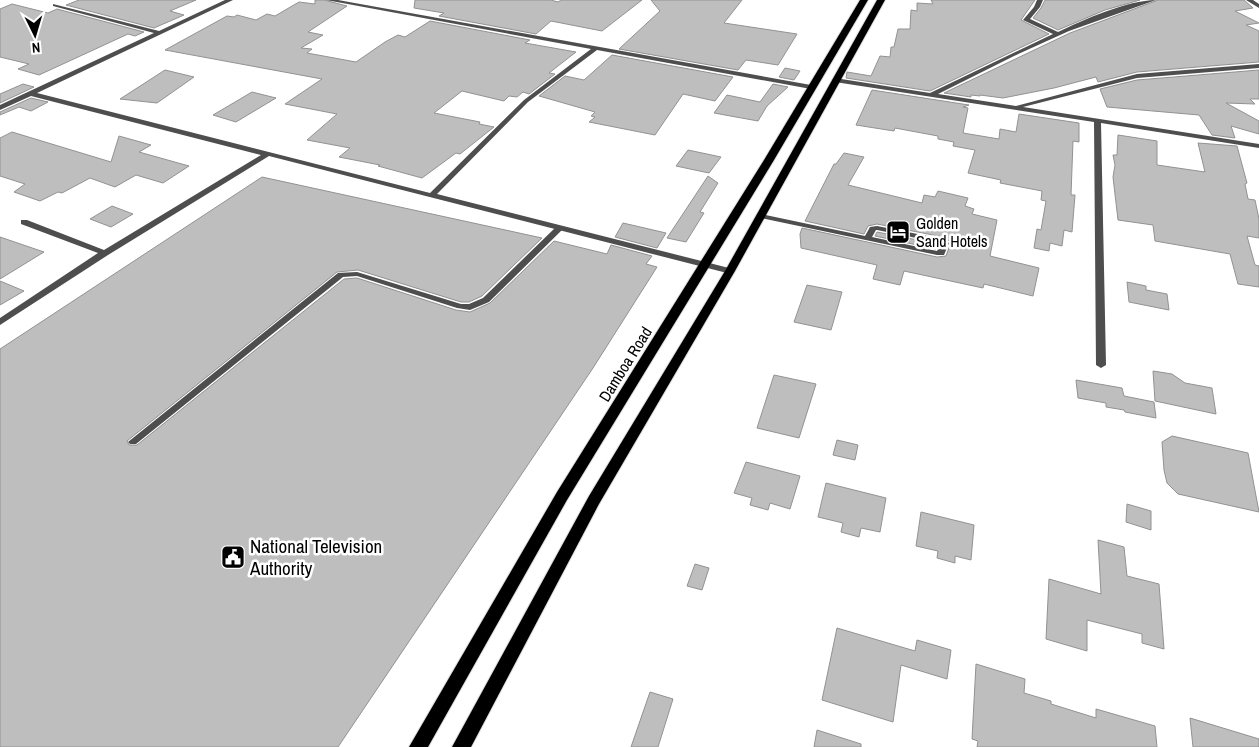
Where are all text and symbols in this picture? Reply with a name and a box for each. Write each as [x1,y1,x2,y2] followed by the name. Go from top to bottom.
[10,10,60,60] north arrow
[31,39,41,57] text: N
[916,212,987,252] place label: Golden Sand Hotels
[885,219,911,245] hotel icon: Golden Sand Hotels
[593,322,657,406] street label: Damboa Road
[249,533,382,581] place label: National Television Authority
[220,544,246,570] public building icon: National Television Authority

